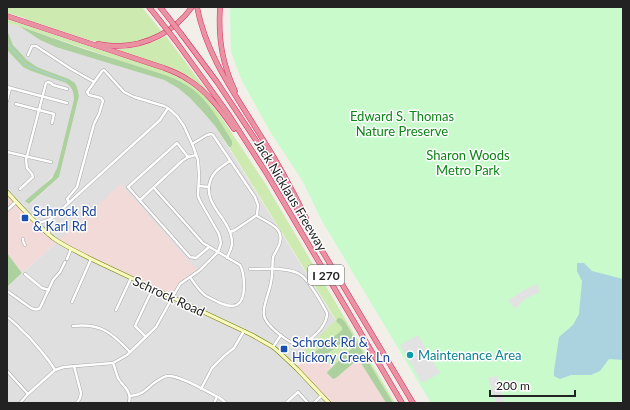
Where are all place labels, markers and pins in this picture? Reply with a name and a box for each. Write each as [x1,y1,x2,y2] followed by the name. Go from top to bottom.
[33,203,97,234] place label: Schrock Rd & Karl Rd
[20,213,30,223] marker: Schrock Rd & Karl Rd
[292,334,390,365] place label: Schrock Rd & Hickory Creek Ln
[279,344,289,354] marker: Schrock Rd & Hickory Creek Ln
[418,347,522,363] place label: Maintenance Area
[405,350,415,360] marker: Maintenance Area

